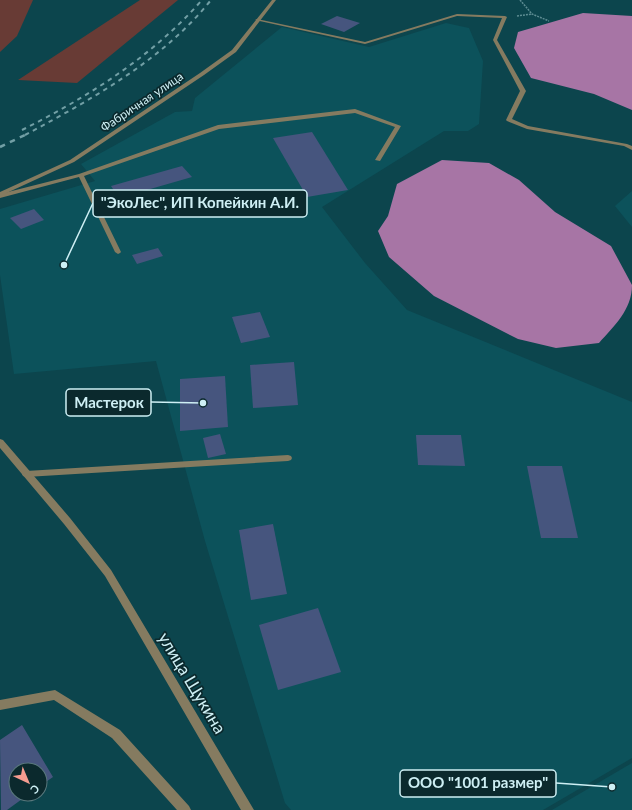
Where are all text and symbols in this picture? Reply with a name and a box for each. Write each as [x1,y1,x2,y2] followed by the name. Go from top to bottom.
[98,68,186,135] street label: Фабричная улица
[93,190,307,217] callout: "ЭкоЛес", ИП Копейкин А.И.
[101,193,299,211] text: "ЭкоЛес", ИП Копейкин А.И.
[66,389,151,416] callout: Мастерок
[74,393,145,411] text: Мастерок
[154,628,231,737] street label: улица Щукина
[8,762,48,802] north arrow
[400,770,556,797] callout: ООО "1001 размер"
[408,773,548,791] text: ООО "1001 размер"
[28,782,42,797] text: С

